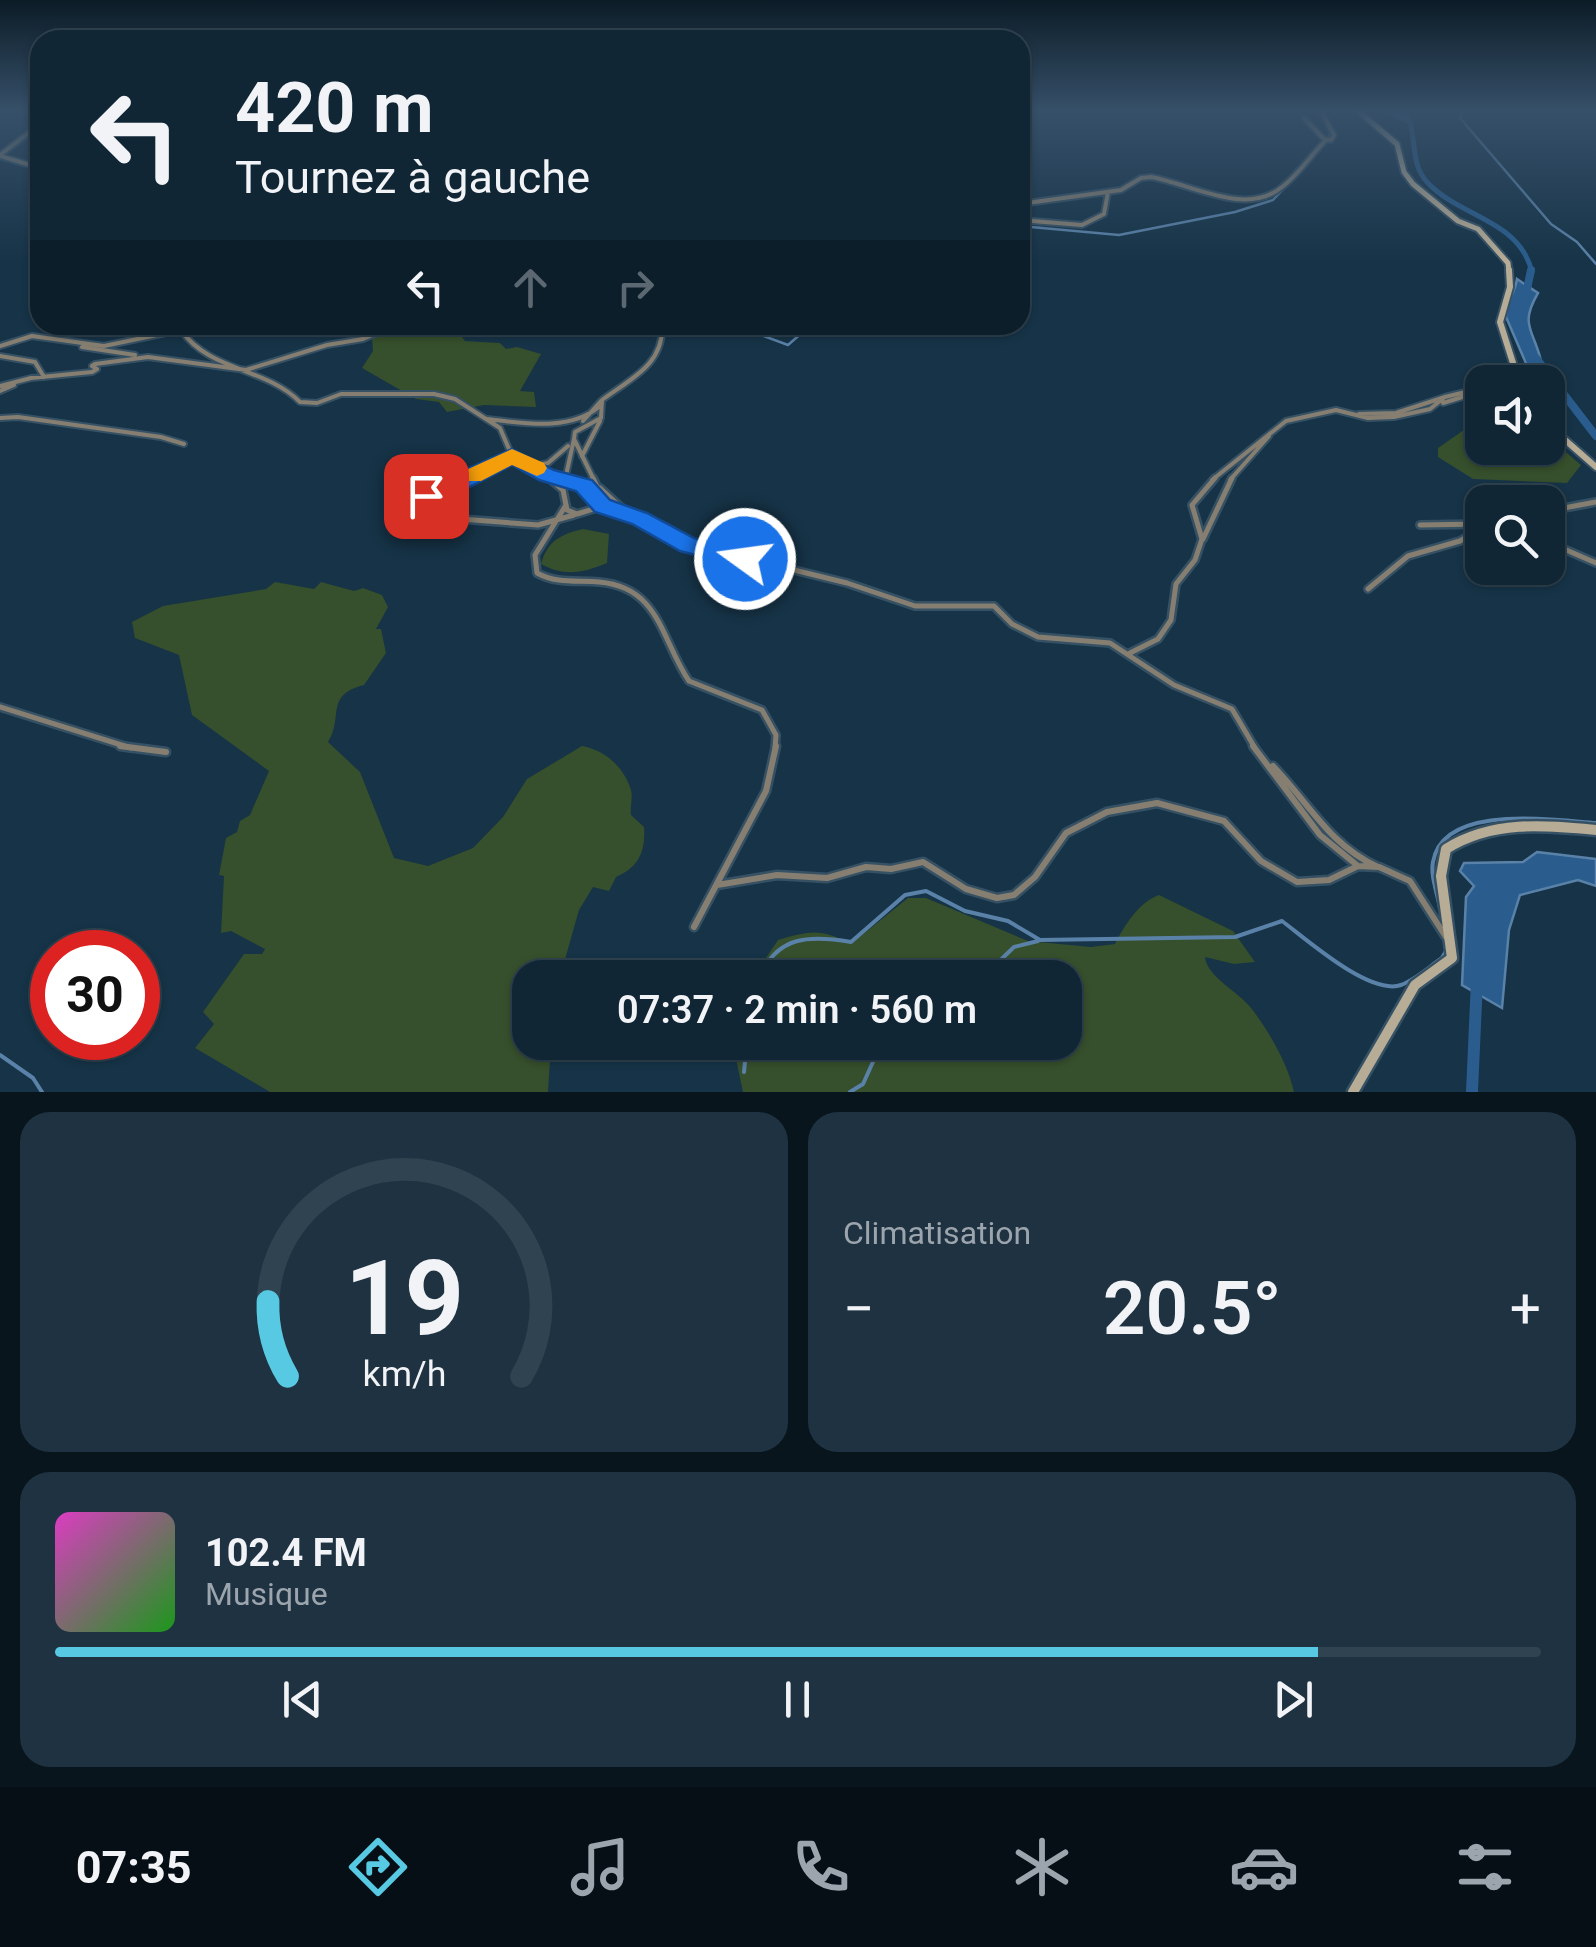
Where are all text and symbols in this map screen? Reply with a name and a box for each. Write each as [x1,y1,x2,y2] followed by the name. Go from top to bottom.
[235,67,434,149] text: 420 m
[70,70,200,200] icon: left
[235,151,590,204] text: Tournez à gauche
[398,260,453,315] icon: left
[503,260,558,315] icon: ahead
[608,260,663,315] icon: right
[1465,365,1565,585] map controls
[1465,365,1565,465] button: sound
[384,454,469,539] pin
[399,469,454,524] icon: arrive
[1465,485,1565,585] button: search
[693,507,797,611] position arrow
[30,930,160,1060] speed limit sign: 30
[617,988,977,1032] text: 07:37 · 2 min · 560 m
[843,1214,1031,1252] text: Climatisation
[344,1238,464,1359] text: 19
[1103,1264,1282,1352] text: 20.5°
[843,1277,874,1341] text: −
[1510,1277,1541,1341] text: +
[362,1353,446,1395] text: km/h
[205,1531,367,1575] text: 102.4 FM
[205,1575,328,1613] text: Musique
[275,1672,330,1727] icon: previous
[770,1672,825,1727] icon: pause
[1266,1672,1321,1727] icon: next
[343,1832,413,1902] icon: directions
[565,1832,635,1902] icon: music
[786,1832,856,1902] icon: phone
[1007,1832,1077,1902] icon: climate
[1229,1832,1299,1902] icon: car
[1450,1832,1520,1902] icon: filters
[76,1841,192,1894] text: 07:35

